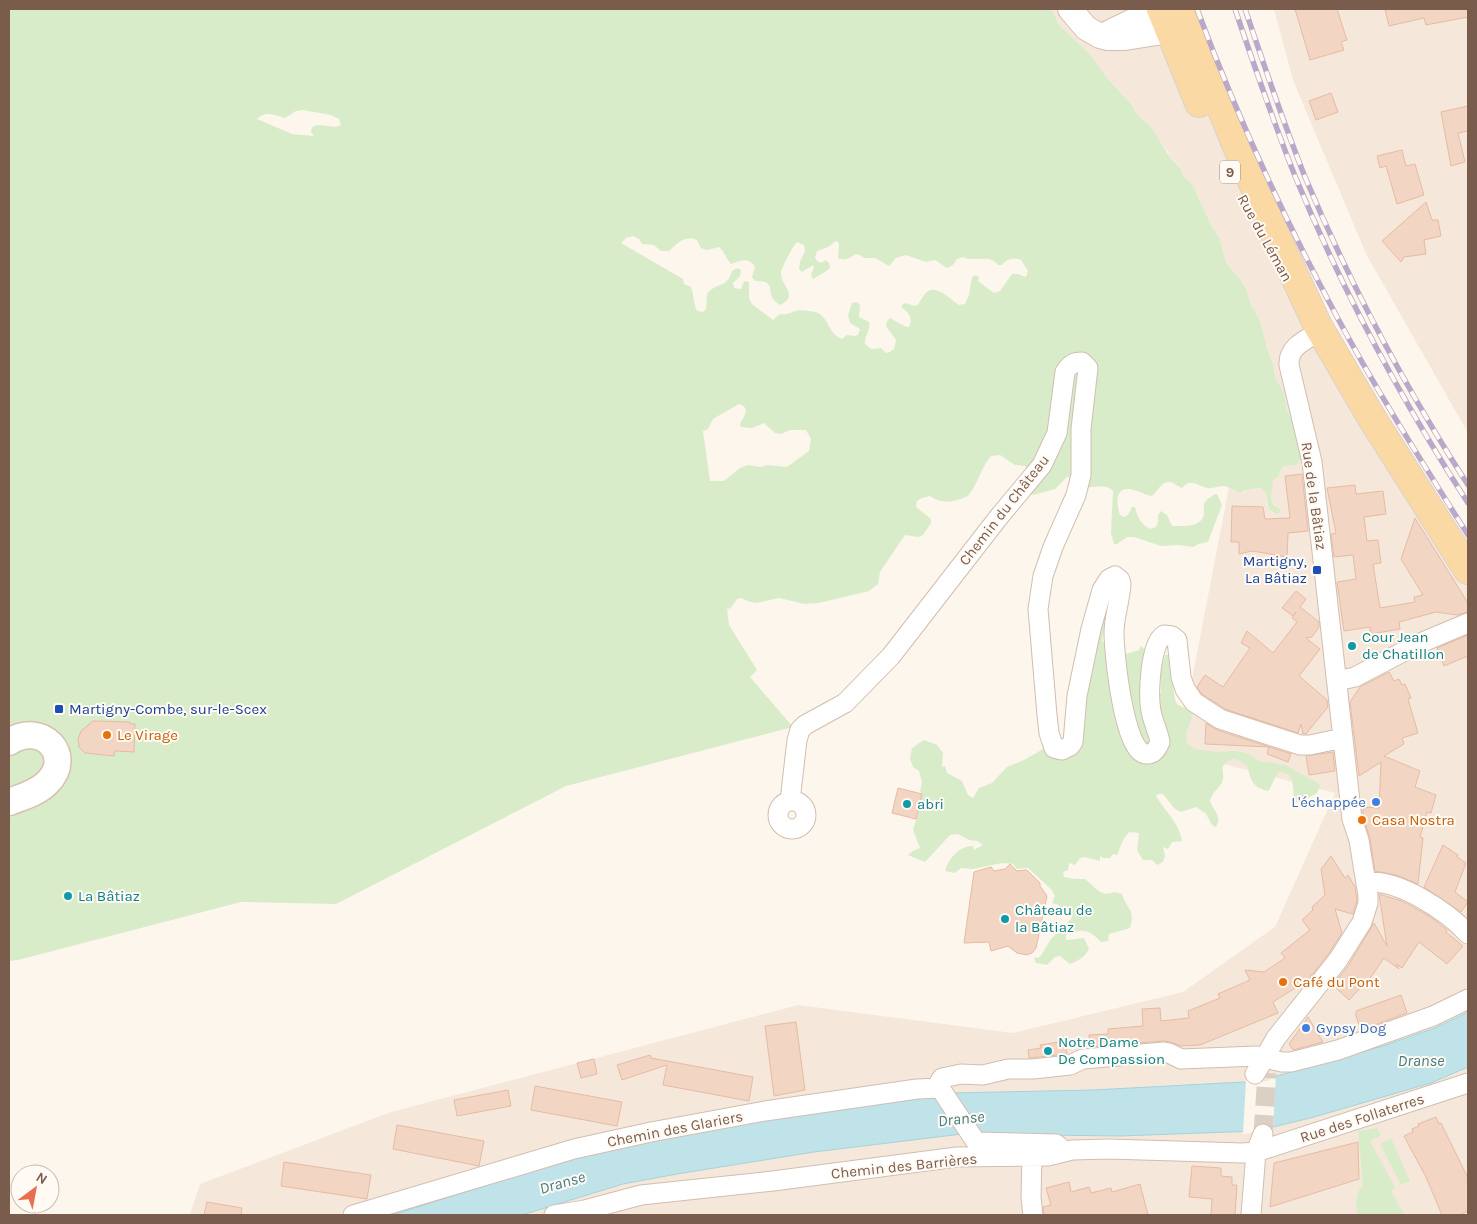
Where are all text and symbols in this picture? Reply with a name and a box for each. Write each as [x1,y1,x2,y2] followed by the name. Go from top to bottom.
[1220,160,1240,183] road number: 9
[1234,191,1296,285] street label: Rue du Léman
[1298,441,1330,551] street label: Rue de la Bâtiaz
[955,451,1053,569] street label: Chemin du Château
[1243,552,1307,587] place label: Martigny, La Bâtiaz
[1311,564,1323,576] marker: Martigny, La Bâtiaz
[1362,628,1444,663] place label: Cour Jean de Chatillon
[1346,640,1358,652] marker: Cour Jean de Chatillon
[69,700,267,718] place label: Martigny-Combe, sur-le-Scex
[53,703,65,715] marker: Martigny-Combe, sur-le-Scex
[117,726,178,744] place label: Le Virage
[101,729,113,741] marker: Le Virage
[1291,793,1366,811] place label: L'échappée
[917,795,944,813] place label: abri
[1370,796,1382,808] marker: L'échappée
[901,798,913,810] marker: abri
[1372,811,1455,829] place label: Casa Nostra
[1356,814,1368,826] marker: Casa Nostra
[78,887,140,905] place label: La Bâtiaz
[62,890,74,902] marker: La Bâtiaz
[1015,901,1092,936] place label: Château de la Bâtiaz
[999,913,1011,925] marker: Château de la Bâtiaz
[1293,973,1380,991] place label: Café du Pont
[1277,976,1289,988] marker: Café du Pont
[1316,1019,1387,1037] place label: Gypsy Dog
[1300,1022,1312,1034] marker: Gypsy Dog
[1058,1033,1165,1068] place label: Notre Dame De Compassion
[1042,1045,1054,1057] marker: Notre Dame De Compassion
[1398,1051,1445,1070] water label: Dranse
[1298,1089,1426,1147] street label: Rue des Follaterres
[605,1107,745,1151] street label: Chemin des Glariers
[937,1107,986,1130] water label: Dranse
[830,1149,978,1183] street label: Chemin des Barrières
[10,1164,60,1214] north arrow
[537,1167,588,1198] water label: Dranse
[33,1169,50,1188] text: N

